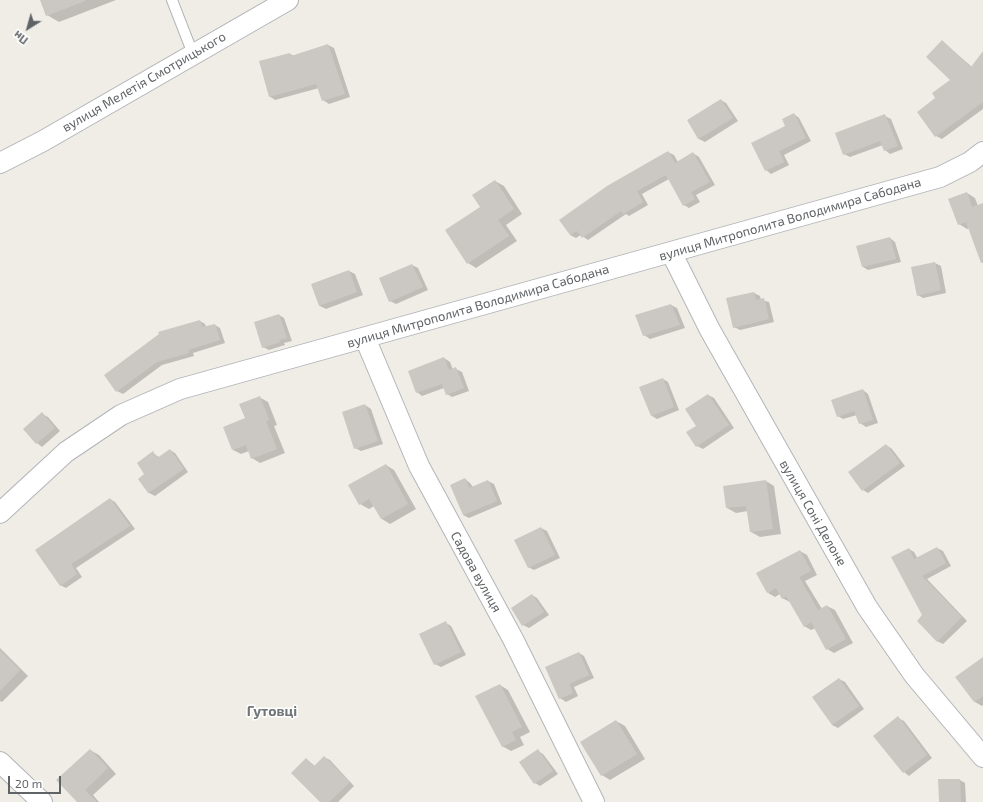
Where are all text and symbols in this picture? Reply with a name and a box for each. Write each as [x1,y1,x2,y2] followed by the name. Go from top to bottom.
[8,8,48,48] north arrow
[11,28,30,47] text: Пн
[59,29,229,135] street label: вулиця Мелетія Смотрицького
[657,174,923,264] street label: вулиця Митрополита Володимира Сабодана
[345,261,611,351] street label: вулиця Митрополита Володимира Сабодана
[776,457,850,569] street label: вулиця Соні Делоне
[447,529,505,615] street label: Садова вулиця
[247,703,297,719] district label: Гутовці
[10,768,63,794] scale bar
[15,776,42,790] text: 20 m

